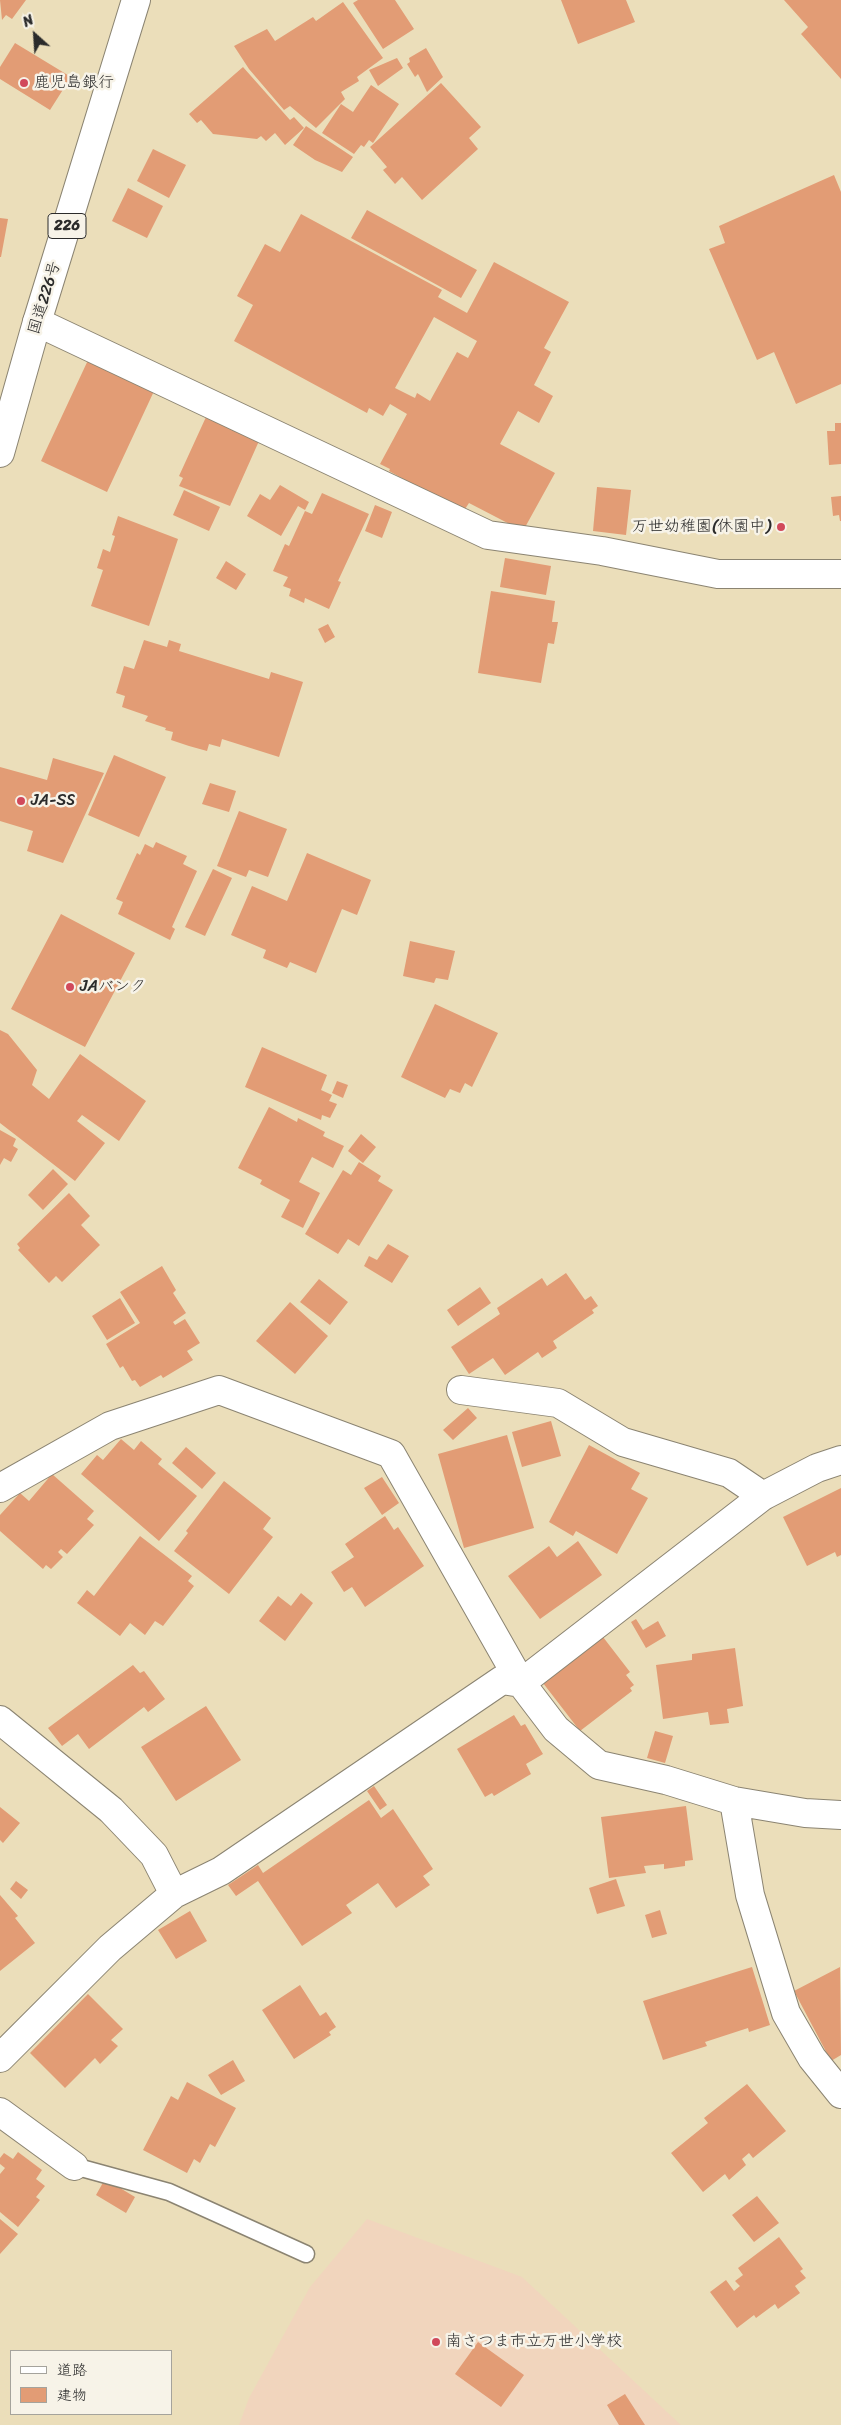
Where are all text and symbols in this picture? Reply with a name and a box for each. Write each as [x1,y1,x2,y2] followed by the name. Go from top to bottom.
[18,8,38,34] text: N
[10,10,60,60] north arrow
[34,73,114,93] place label: 鹿児島銀行
[18,77,30,89] marker: 鹿児島銀行
[48,214,86,238] road number: 226
[25,259,65,337] street label: 国道226号
[632,517,771,537] place label: 万世幼稚園(休園中)
[775,521,787,533] marker: 万世幼稚園(休園中)
[31,791,75,811] place label: JA-SS
[15,795,27,807] marker: JA-SS
[80,977,146,997] place label: JAバンク
[64,981,76,993] marker: JAバンク
[446,2332,622,2352] place label: 南さつま市立万世小学校
[430,2336,442,2348] marker: 南さつま市立万世小学校
[10,2350,172,2415] legend
[57,2357,87,2383] text: 道路
[57,2382,87,2408] text: 建物

